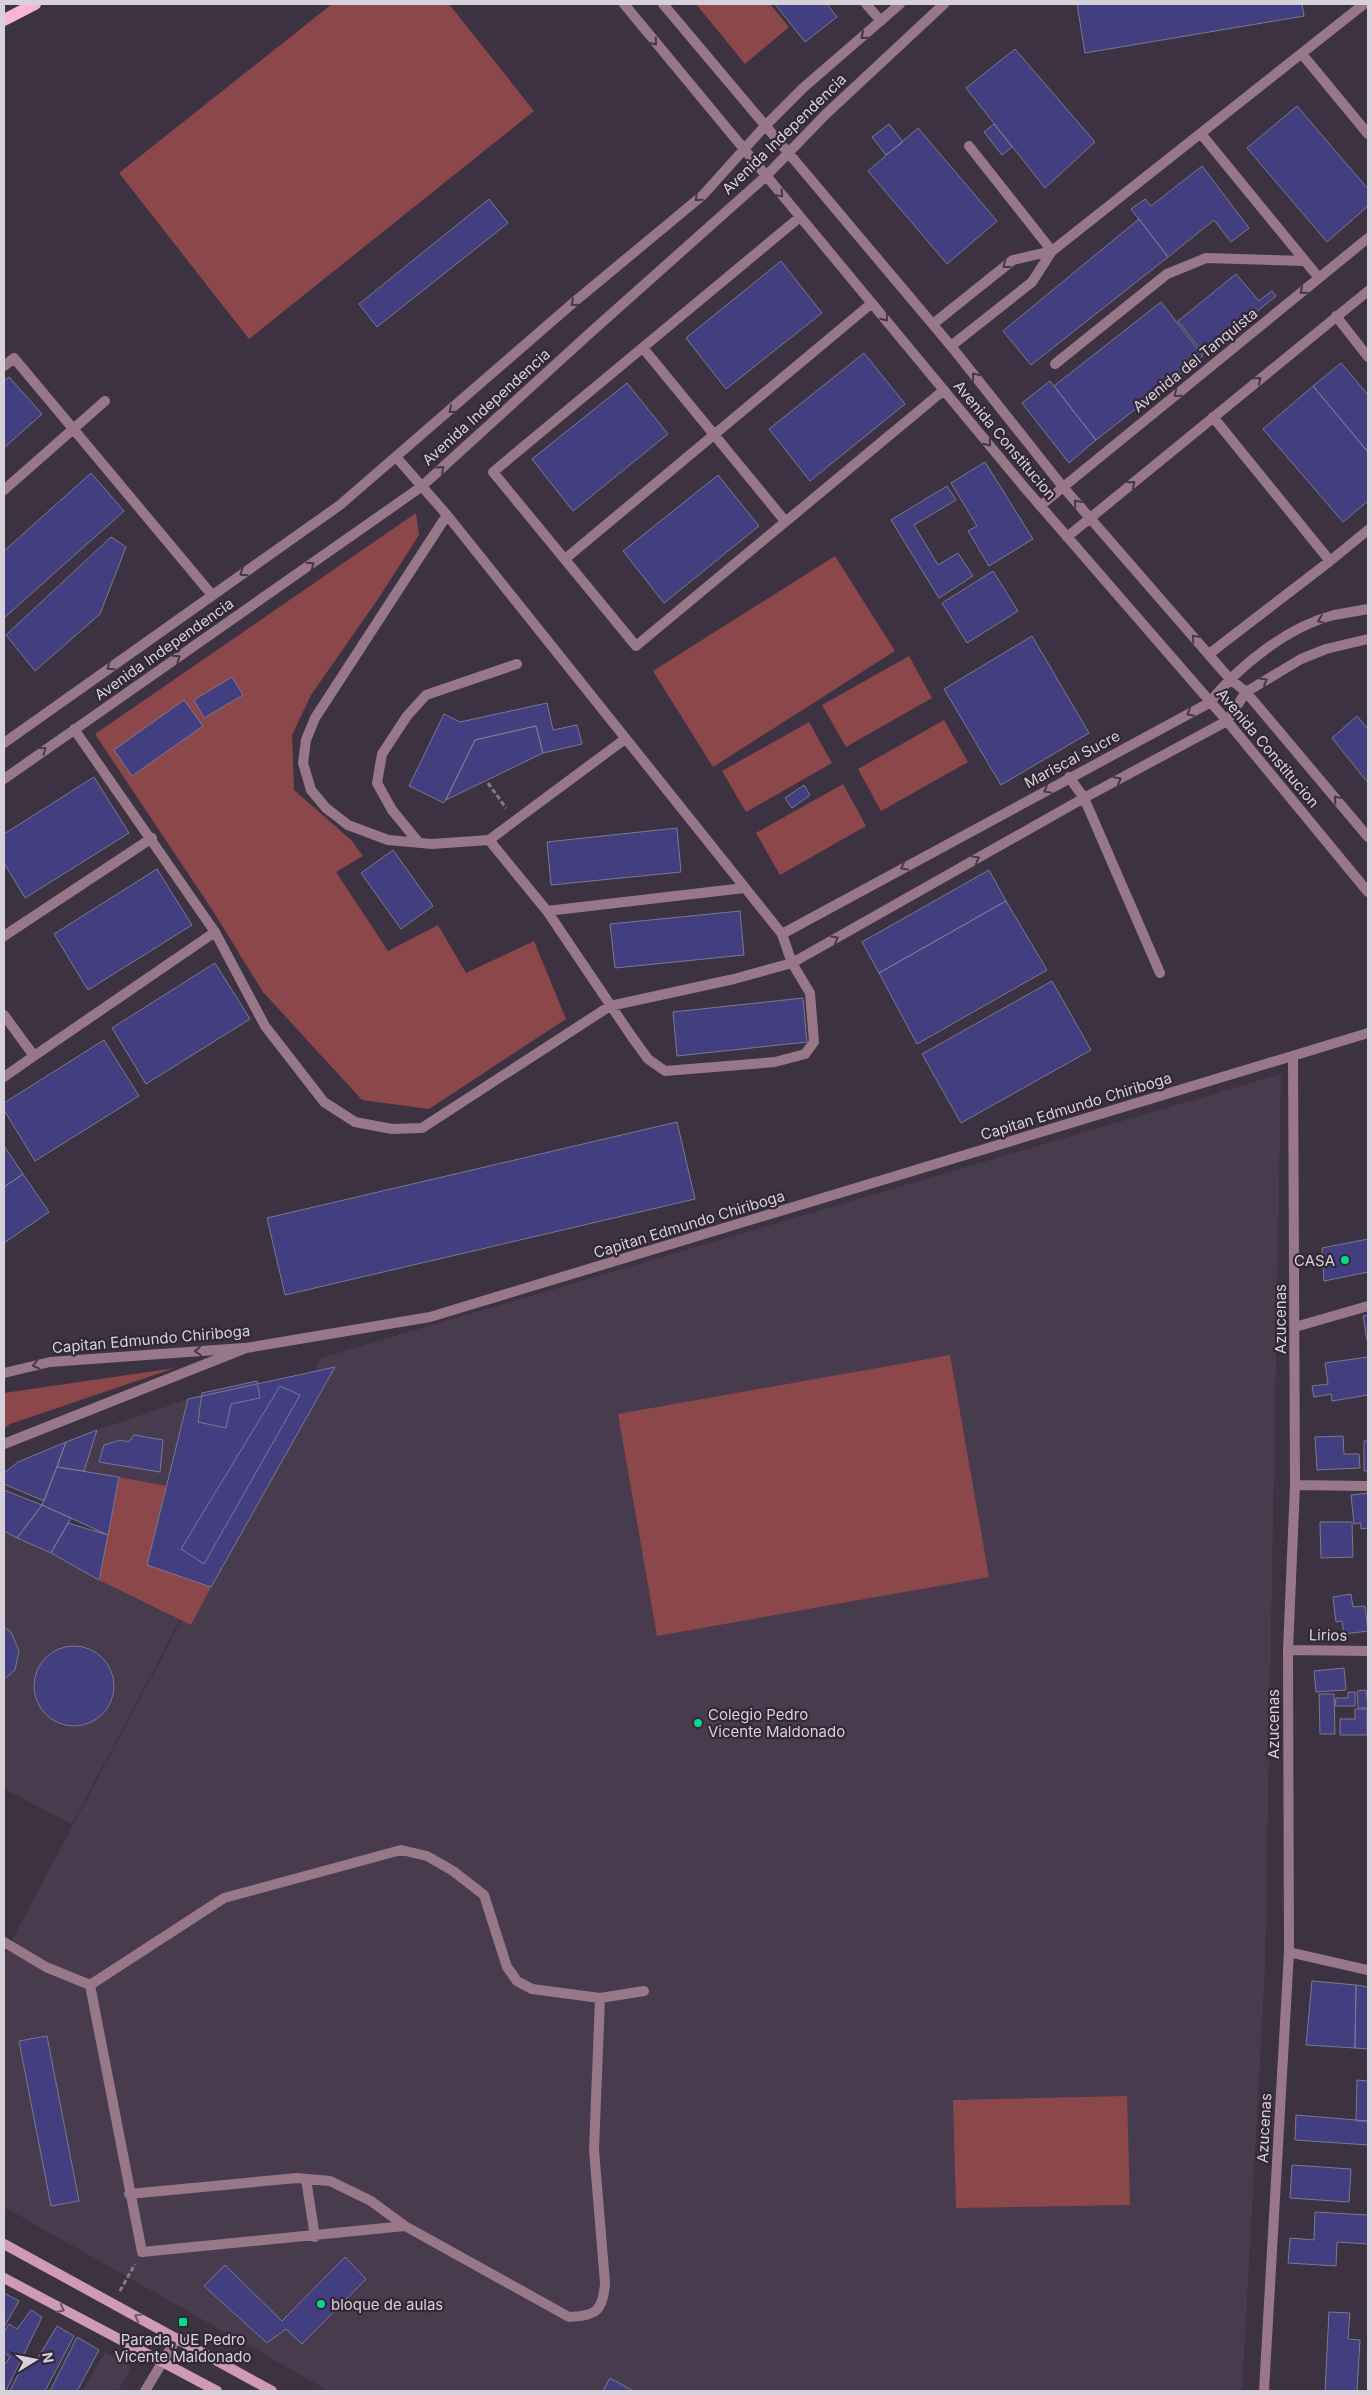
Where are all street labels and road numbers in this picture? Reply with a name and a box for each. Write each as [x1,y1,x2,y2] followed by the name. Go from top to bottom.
[718,70,850,198] street label: Avenida Independencia
[1129,304,1261,416] street label: Avenida del Tanquista
[418,345,554,469] street label: Avenida Independencia
[950,377,1060,503] street label: Avenida Constitucion
[91,594,237,704] street label: Avenida Independencia
[1213,685,1323,811] street label: Avenida Constitucion
[1021,726,1123,792] street label: Mariscal Sucre
[978,1068,1174,1144] street label: Capitan Edmundo Chiriboga
[591,1186,787,1262] street label: Capitan Edmundo Chiriboga
[1271,1284,1290,1354] street label: Azucenas
[51,1321,251,1357] street label: Capitan Edmundo Chiriboga
[1309,1625,1348,1645] street label: Lirios
[1264,1689,1283,1759] street label: Azucenas
[1253,2092,1275,2163] street label: Azucenas

